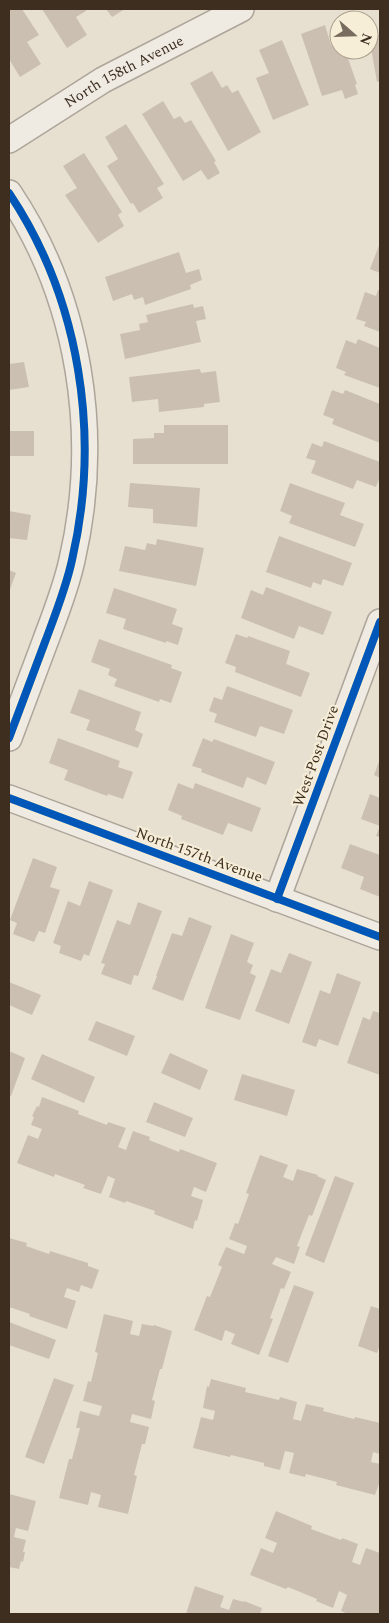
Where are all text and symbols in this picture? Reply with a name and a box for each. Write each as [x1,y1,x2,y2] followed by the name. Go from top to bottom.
[329,10,379,60] north arrow
[59,29,188,114] street label: North 158th Avenue
[354,30,378,48] text: N
[287,702,345,810] street label: West Post Drive
[132,821,266,889] street label: North 157th Avenue

